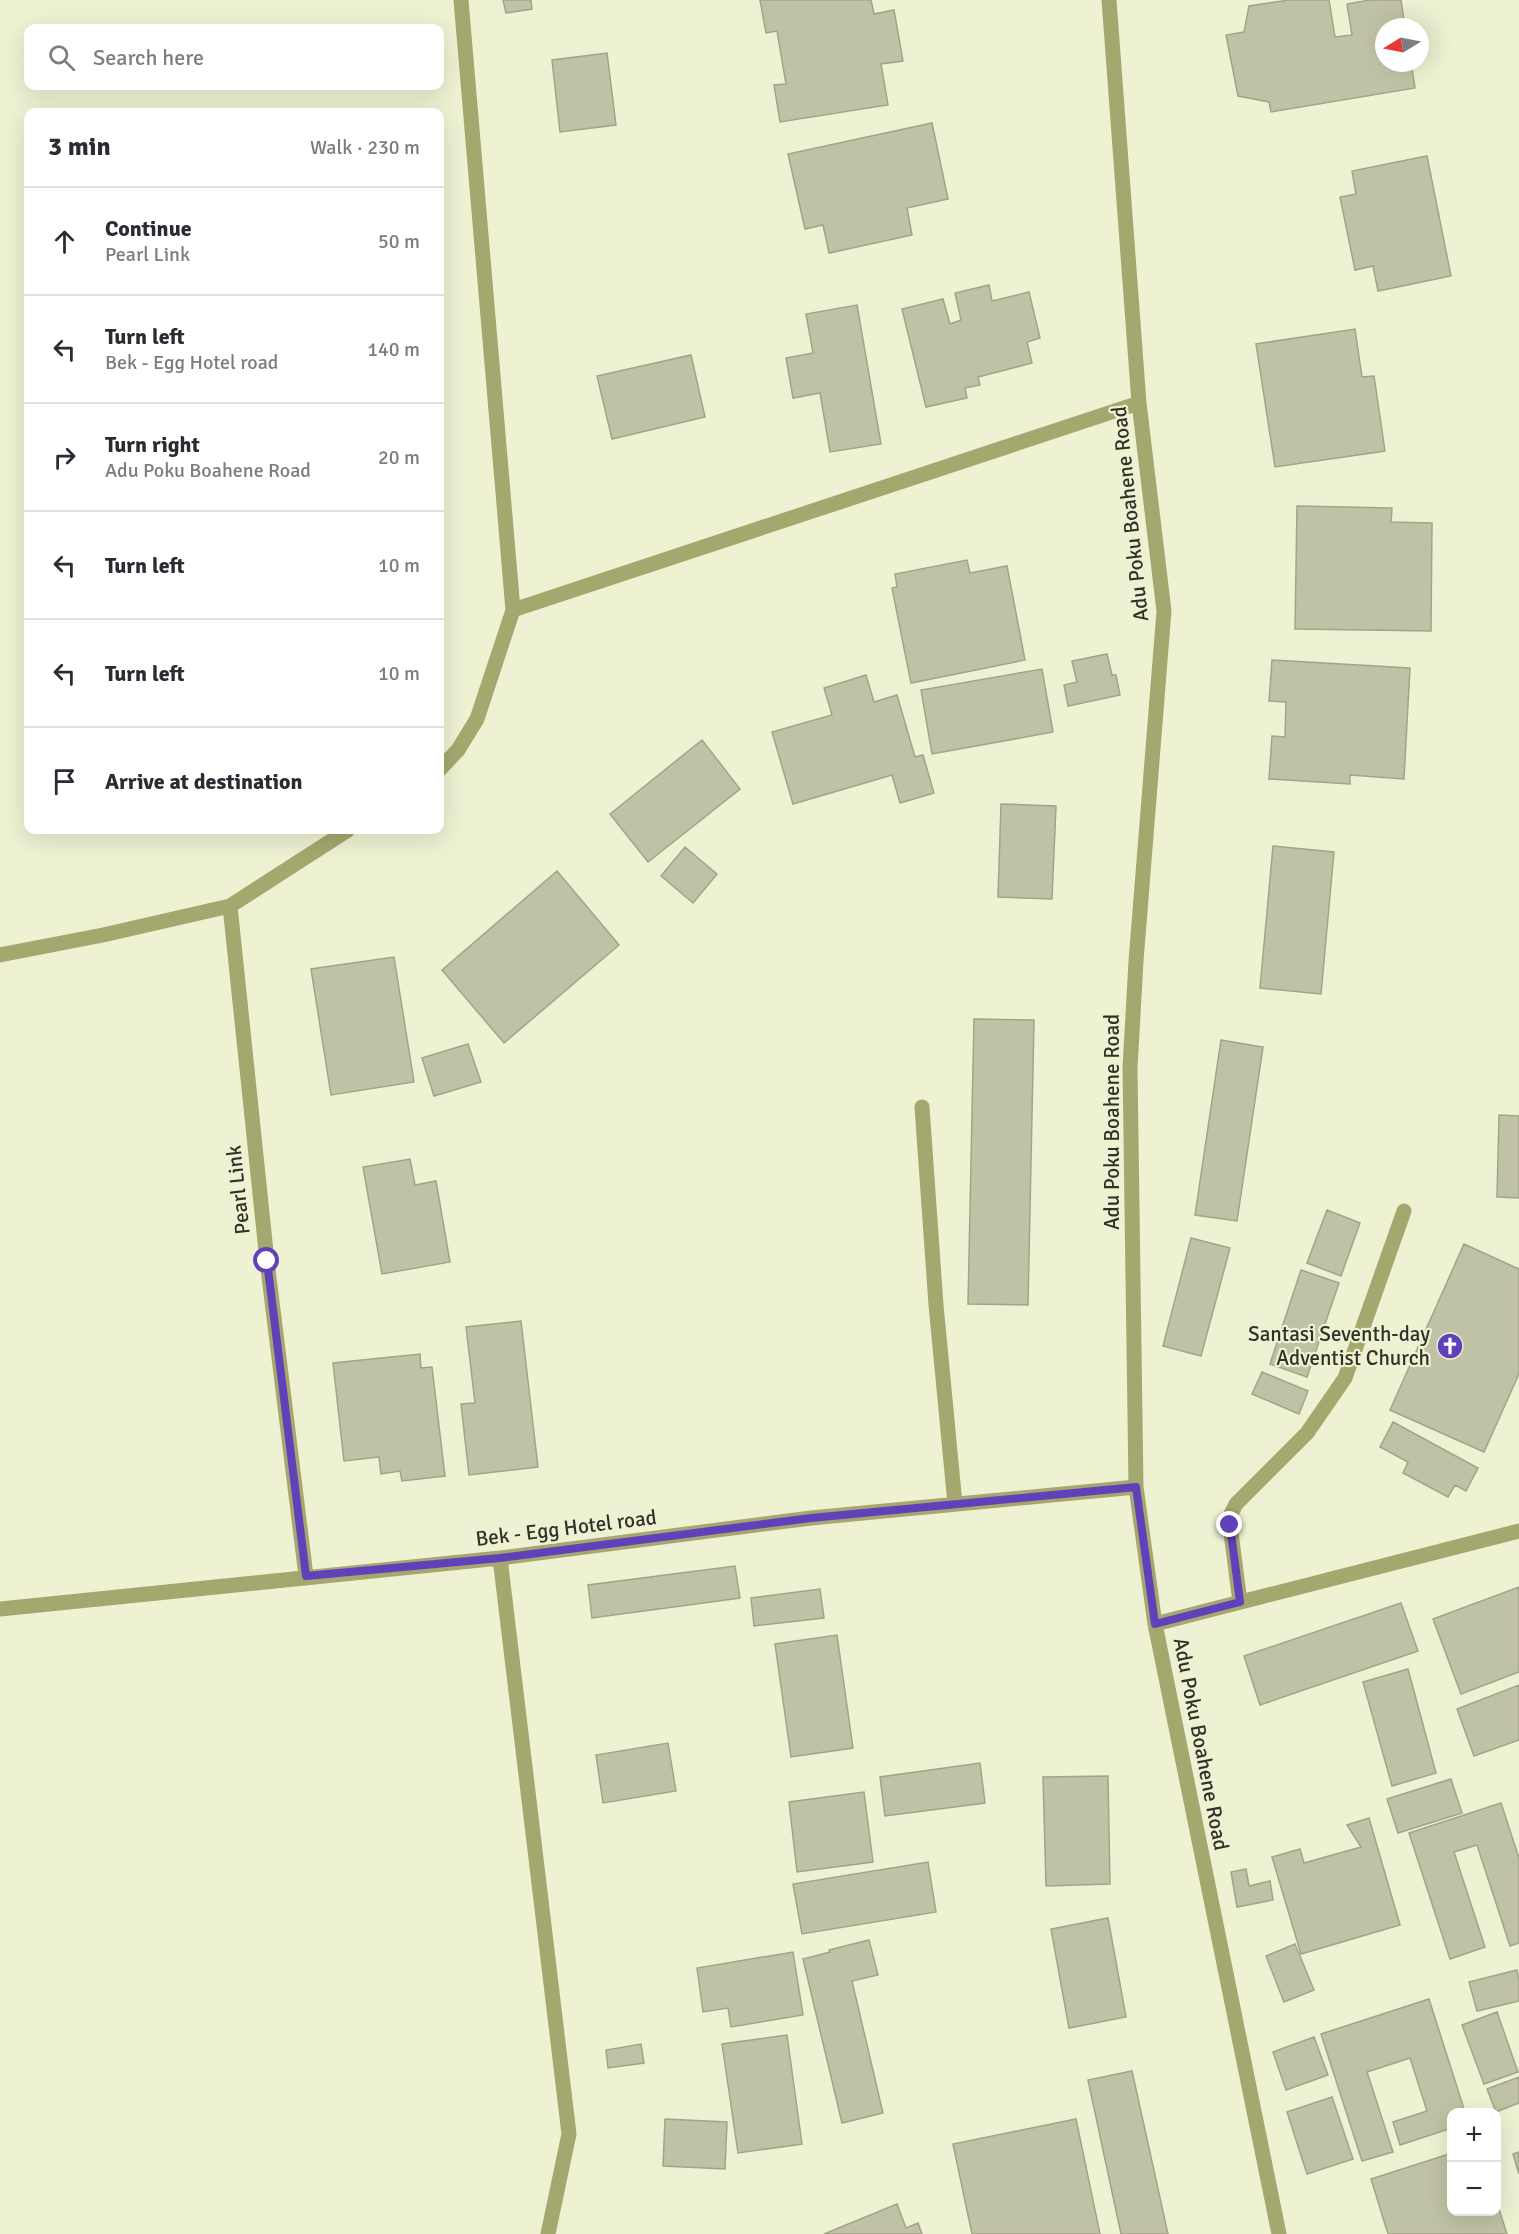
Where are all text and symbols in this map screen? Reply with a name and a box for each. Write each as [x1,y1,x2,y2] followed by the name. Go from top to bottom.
[1375,18,1429,72] north arrow
[24,24,444,90] search box
[45,41,78,74] icon: search
[93,44,204,71] text: Search here
[48,131,111,163] text: 3 min
[310,135,420,160] text: Walk · 230 m
[105,215,192,242] text: Continue
[48,225,81,258] icon: ahead
[378,229,420,254] text: 50 m
[105,242,190,267] text: Pearl Link
[105,323,185,350] text: Turn left
[48,333,81,366] icon: left
[367,337,420,362] text: 140 m
[105,350,278,375] text: Bek - Egg Hotel road
[1106,405,1154,623] street label: Adu Poku Boahene Road
[105,431,200,458] text: Turn right
[48,441,81,474] icon: right
[378,445,420,470] text: 20 m
[105,458,311,483] text: Adu Poku Boahene Road
[48,549,81,582] icon: left
[105,552,185,579] text: Turn left
[378,553,420,578] text: 10 m
[48,657,81,690] icon: left
[105,660,185,687] text: Turn left
[378,661,420,686] text: 10 m
[48,765,81,798] icon: arrive
[105,768,302,795] text: Arrive at destination
[1099,1014,1125,1230] street label: Adu Poku Boahene Road
[220,1144,256,1236] street label: Pearl Link
[253,1247,279,1273] route start
[1248,1321,1430,1371] place label: Santasi Seventh-day Adventist Church
[1435,1331,1465,1361] church icon: Santasi Seventh-day Adventist Church
[474,1504,658,1552] street label: Bek - Egg Hotel road
[1216,1511,1242,1537] route end
[1168,1635,1234,1853] street label: Adu Poku Boahene Road
[1447,2108,1501,2216] map controls
[1447,2108,1501,2162] button: +
[1447,2162,1501,2216] button: −

